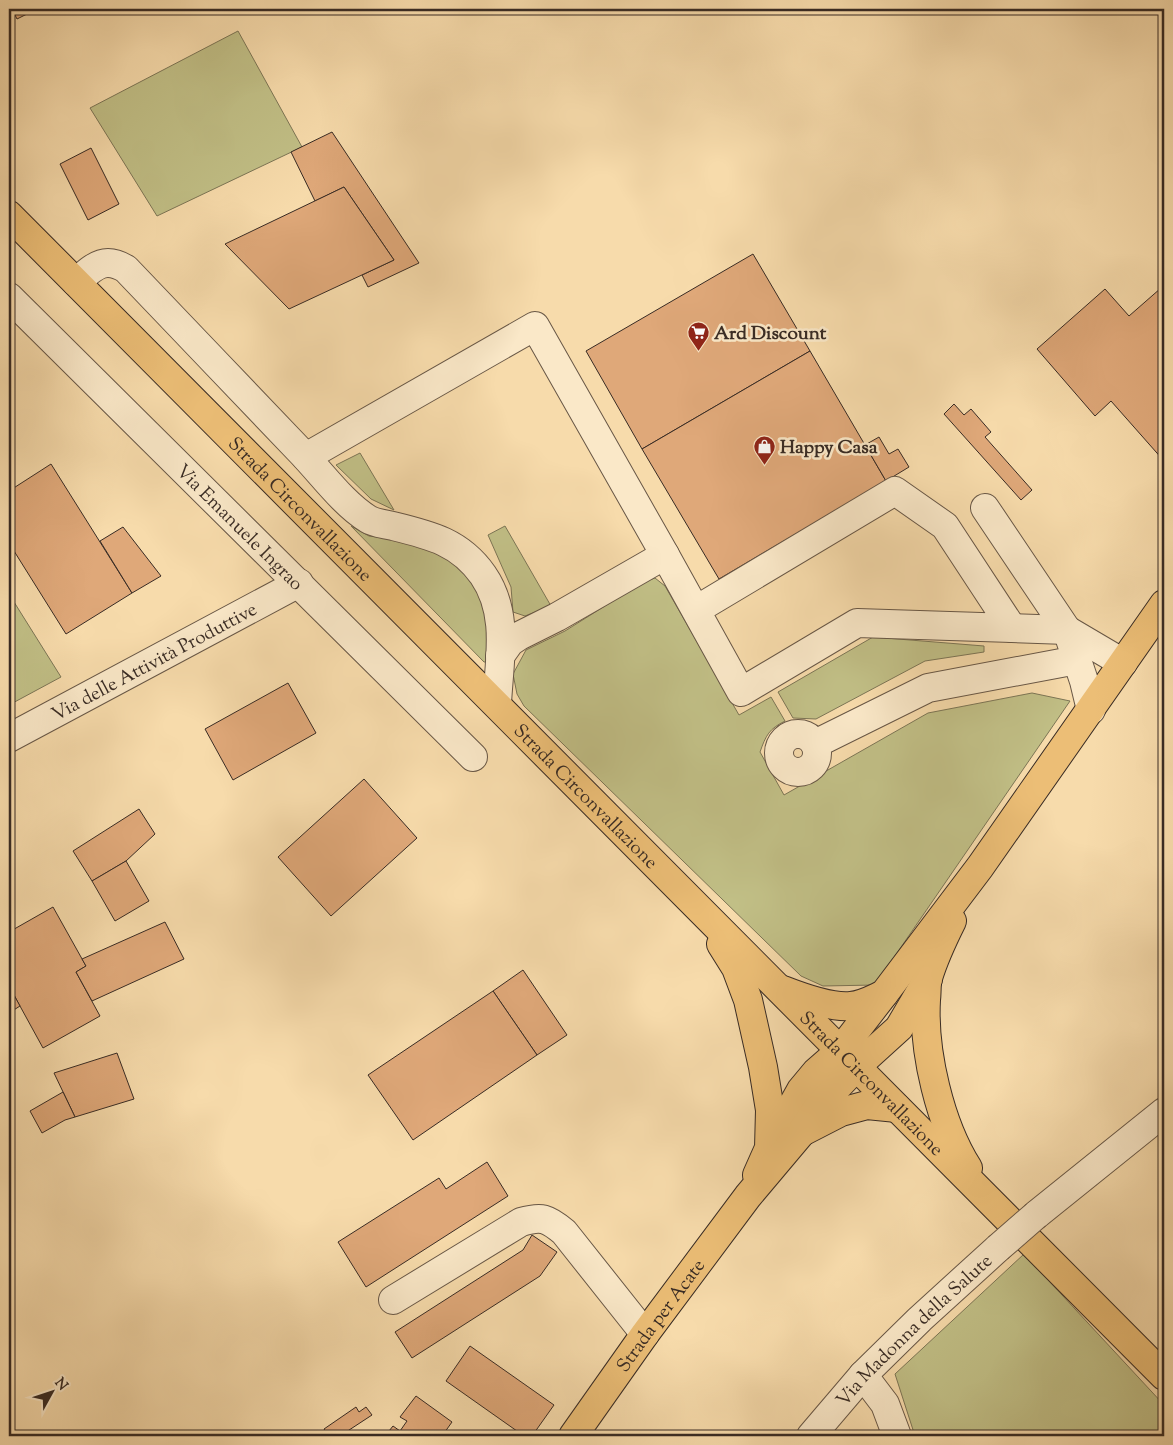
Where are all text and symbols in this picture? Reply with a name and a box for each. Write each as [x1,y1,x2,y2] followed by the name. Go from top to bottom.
[686,320,710,351] supermarket icon: Ard Discount
[714,321,827,348] place label: Ard Discount
[221,432,378,589] street label: Strada Circonvallazione
[752,434,776,465] shop icon: Happy Casa
[780,435,878,462] place label: Happy Casa
[169,459,309,598] street label: Via Emanuele Ingrao
[47,597,262,729] street label: Via delle Attività Produttive
[506,719,663,876] street label: Strada Circonvallazione
[792,1006,949,1163] street label: Strada Circonvallazione
[831,1249,999,1413] street label: Via Madonna della Salute
[611,1254,713,1379] street label: Strada per Acate
[28,1368,78,1418] north arrow
[49,1374,72,1396] text: N

